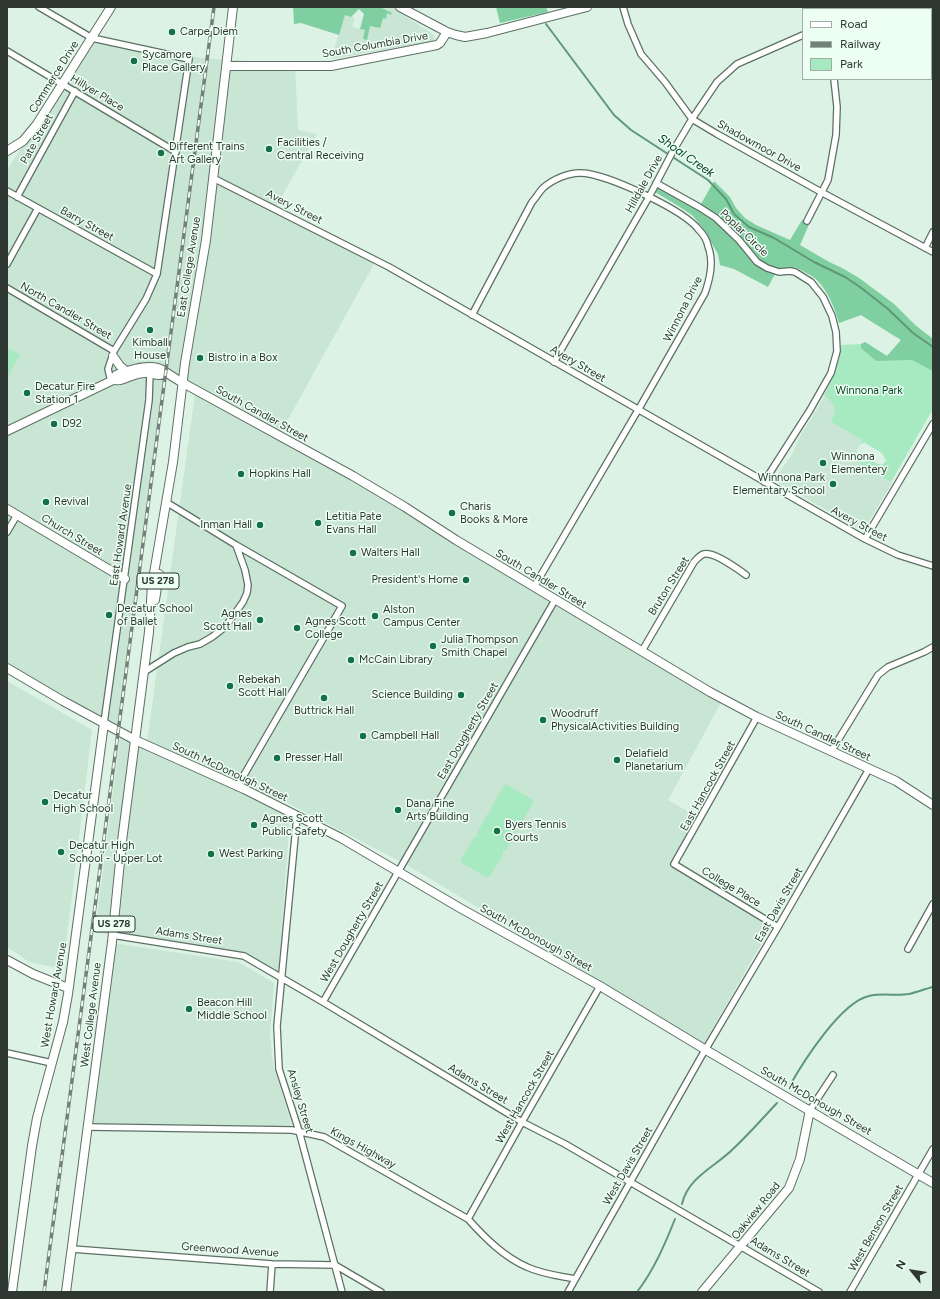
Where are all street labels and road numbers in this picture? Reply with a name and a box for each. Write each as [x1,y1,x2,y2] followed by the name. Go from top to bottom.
[321,29,429,61] street label: South Columbia Drive
[26,38,82,116] street label: Commerce Drive
[68,72,126,114] street label: Hillyer Place
[18,112,56,166] street label: Pate Street
[715,117,803,175] street label: Shadowmoor Drive
[623,153,665,215] street label: Hilldale Drive
[263,187,325,227] street label: Avery Street
[58,204,116,244] street label: Barry Street
[717,207,771,259] street label: Poplar Circle
[175,216,203,318] street label: East College Avenue
[661,274,705,344] street label: Winnona Drive
[18,279,114,343] street label: North Candler Street
[548,343,608,385] street label: Avery Street
[213,383,311,445] street label: South Candler Street
[107,483,135,587] street label: East Howard Avenue
[829,504,889,544] street label: Avery Street
[39,511,105,559] street label: Church Street
[493,547,589,611] street label: South Candler Street
[646,554,692,618] street label: Bruton Street
[137,573,179,589] road number: US 278
[435,680,501,782] street label: East Dougherty Street
[773,708,873,764] street label: South Candler Street
[170,739,290,805] street label: South McDonough Street
[678,739,738,833] street label: East Hancock Street
[699,864,763,910] street label: College Place
[752,865,806,945] street label: East Davis Street
[318,879,386,985] street label: West Dougherty Street
[478,902,594,974] street label: South McDonough Street
[93,916,135,932] road number: US 278
[155,924,223,948] street label: Adams Street
[38,941,70,1049] street label: West Howard Avenue
[78,962,104,1068] street label: West College Avenue
[493,1048,557,1146] street label: West Hancock Street
[446,1061,510,1107] street label: Adams Street
[758,1064,874,1138] street label: South McDonough Street
[284,1067,316,1135] street label: Ansley Street
[328,1125,398,1171] street label: Kings Highway
[600,1125,656,1207] street label: West Davis Street
[729,1180,783,1242] street label: Oakview Road
[846,1182,906,1274] street label: West Benson Street
[748,1234,812,1280] street label: Adams Street
[181,1240,279,1260] street label: Greenwood Avenue

